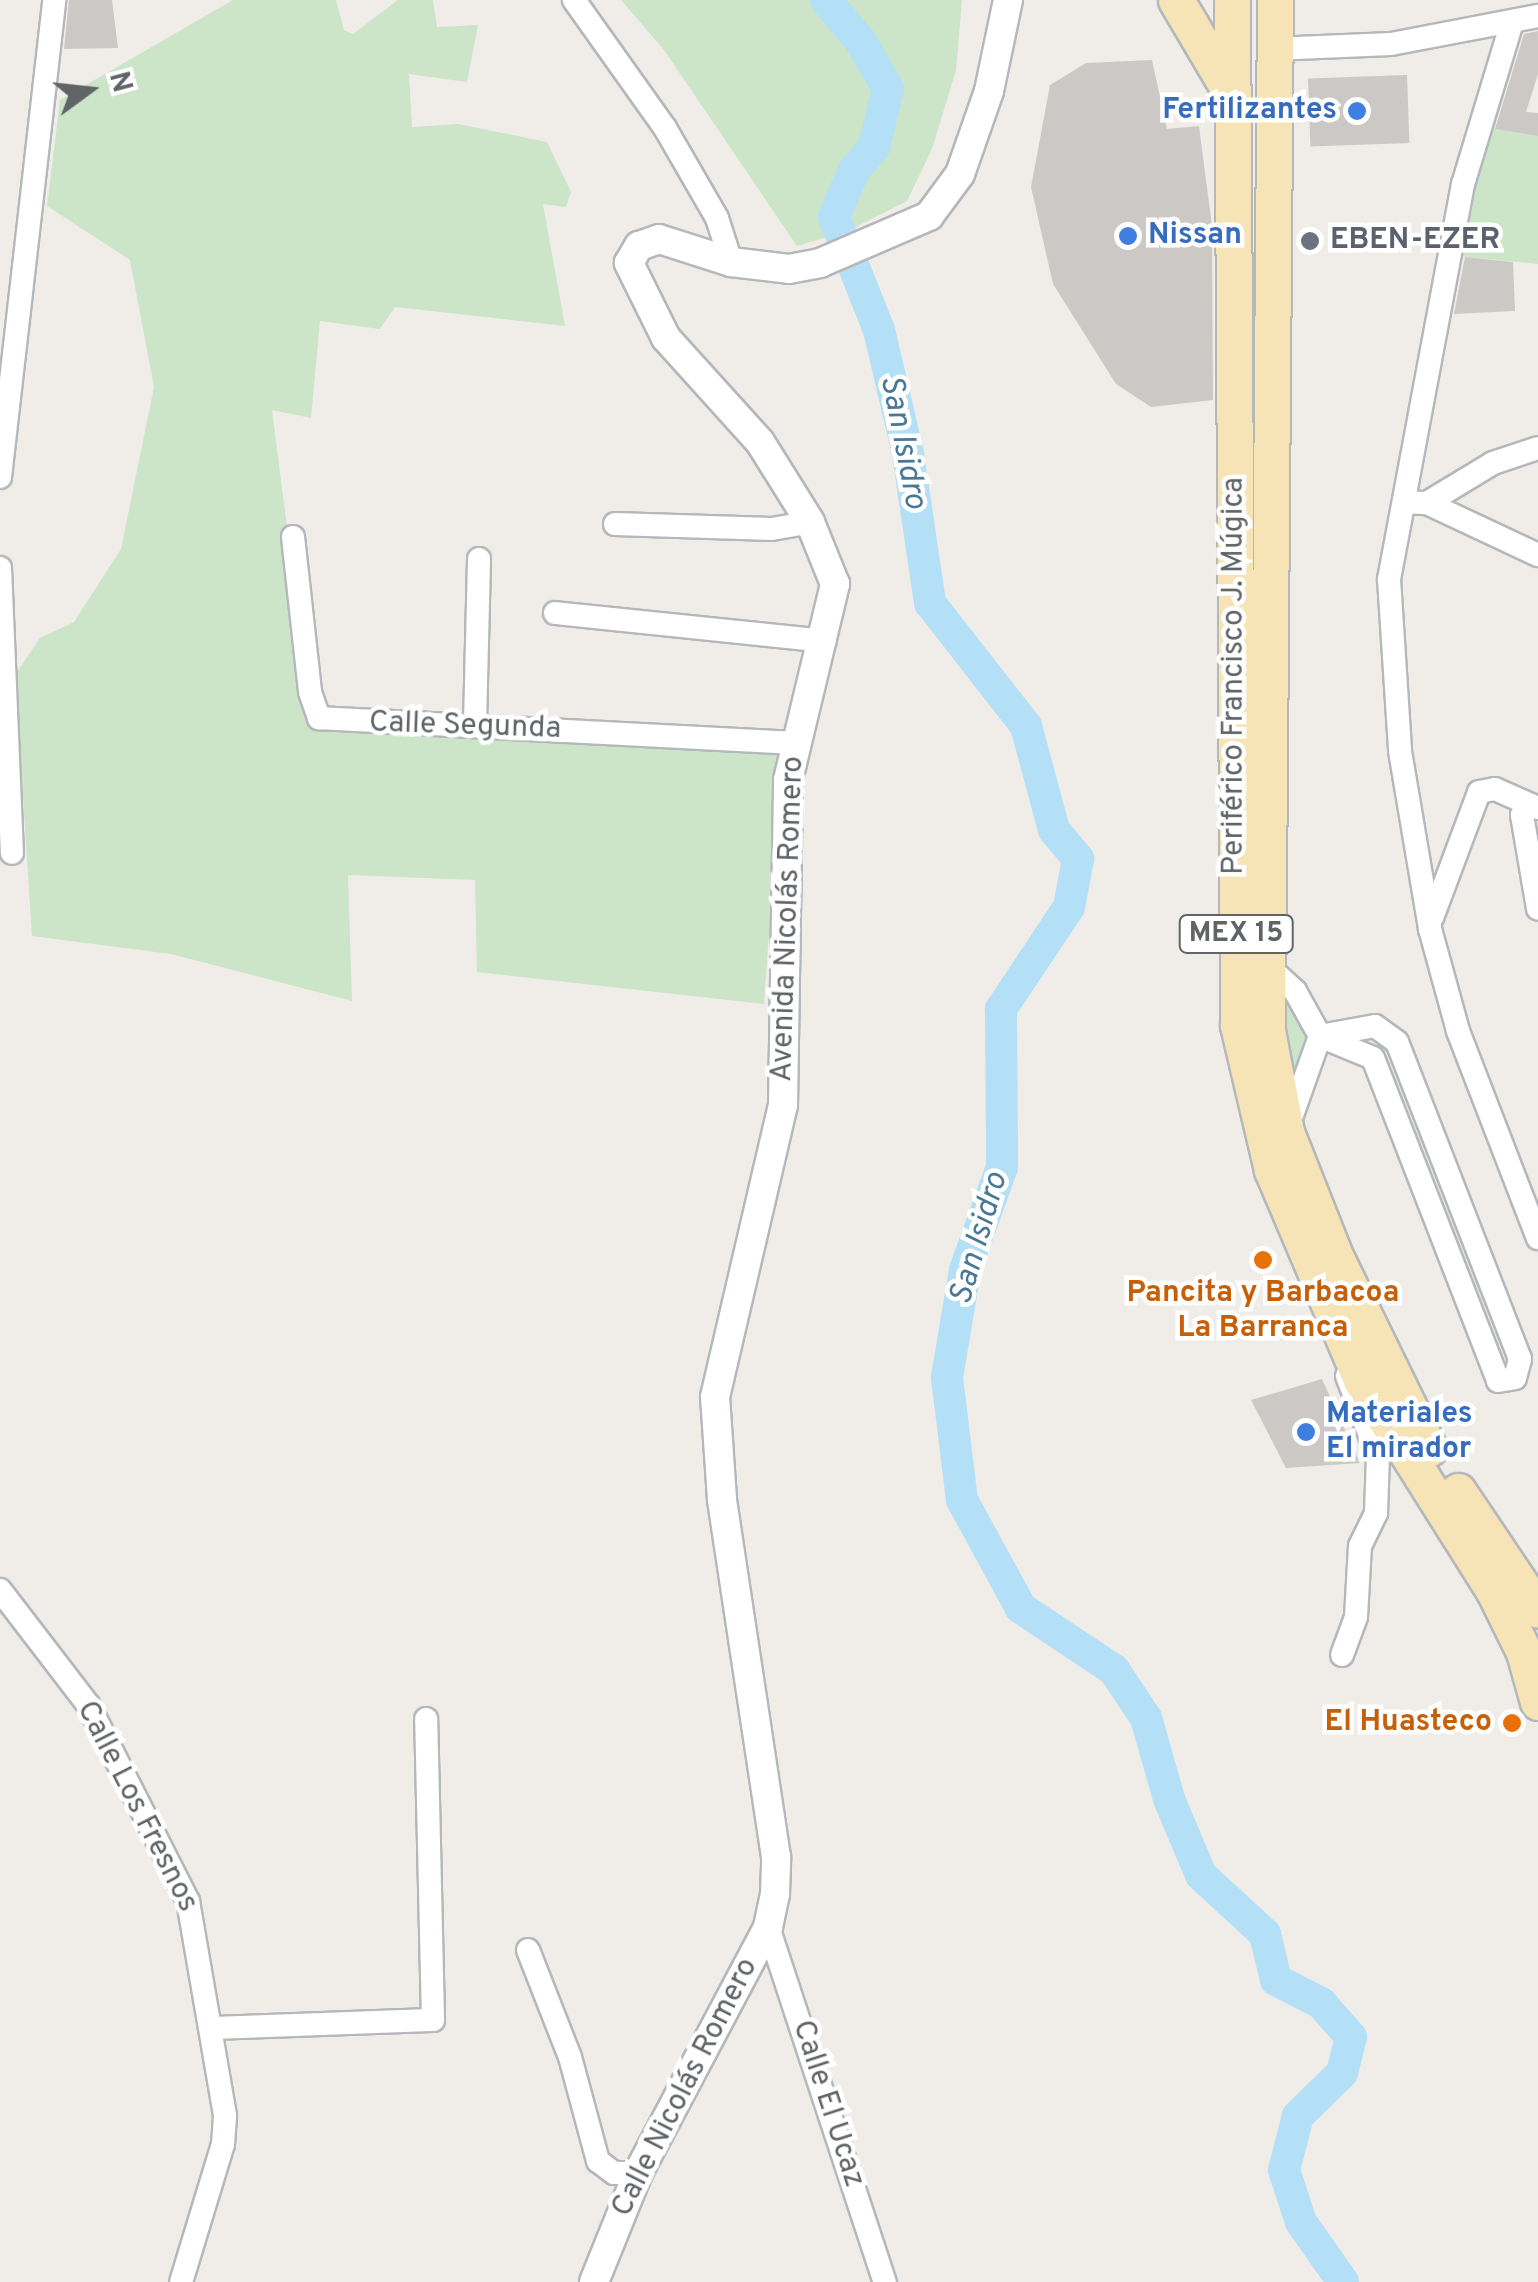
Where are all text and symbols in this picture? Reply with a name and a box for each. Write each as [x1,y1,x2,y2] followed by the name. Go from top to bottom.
[40,40,140,140] north arrow
[99,68,139,97] text: N
[1162,93,1337,129] place label: Fertilizantes
[1346,100,1368,122] marker: Fertilizantes
[1148,218,1242,254] place label: Nissan
[1330,223,1500,259] place label: EBEN-EZER
[1117,225,1139,247] marker: Nissan
[1299,230,1321,252] marker: EBEN-EZER
[870,372,934,512] water label: San Isidro
[1217,477,1253,875] street label: Periférico Francisco J. Múgica
[368,706,562,748] street label: Calle Segunda
[765,755,813,1083] street label: Avenida Nicolás Romero
[1178,911,1294,957] road number: MEX 15
[943,1169,1017,1309] water label: San Isidro
[1252,1249,1274,1271] marker: Pancita y Barbacoa La Barranca
[1127,1276,1399,1346] place label: Pancita y Barbacoa La Barranca
[1326,1397,1472,1468] place label: Materiales El mirador
[1295,1421,1317,1443] marker: Materiales El mirador
[67,1696,205,1918] street label: Calle Los Fresnos
[1325,1705,1492,1741] place label: El Huasteco
[1501,1712,1523,1734] marker: El Huasteco
[605,1953,767,2223] street label: Calle Nicolás Romero
[783,2016,871,2192] street label: Calle El Ucaz

